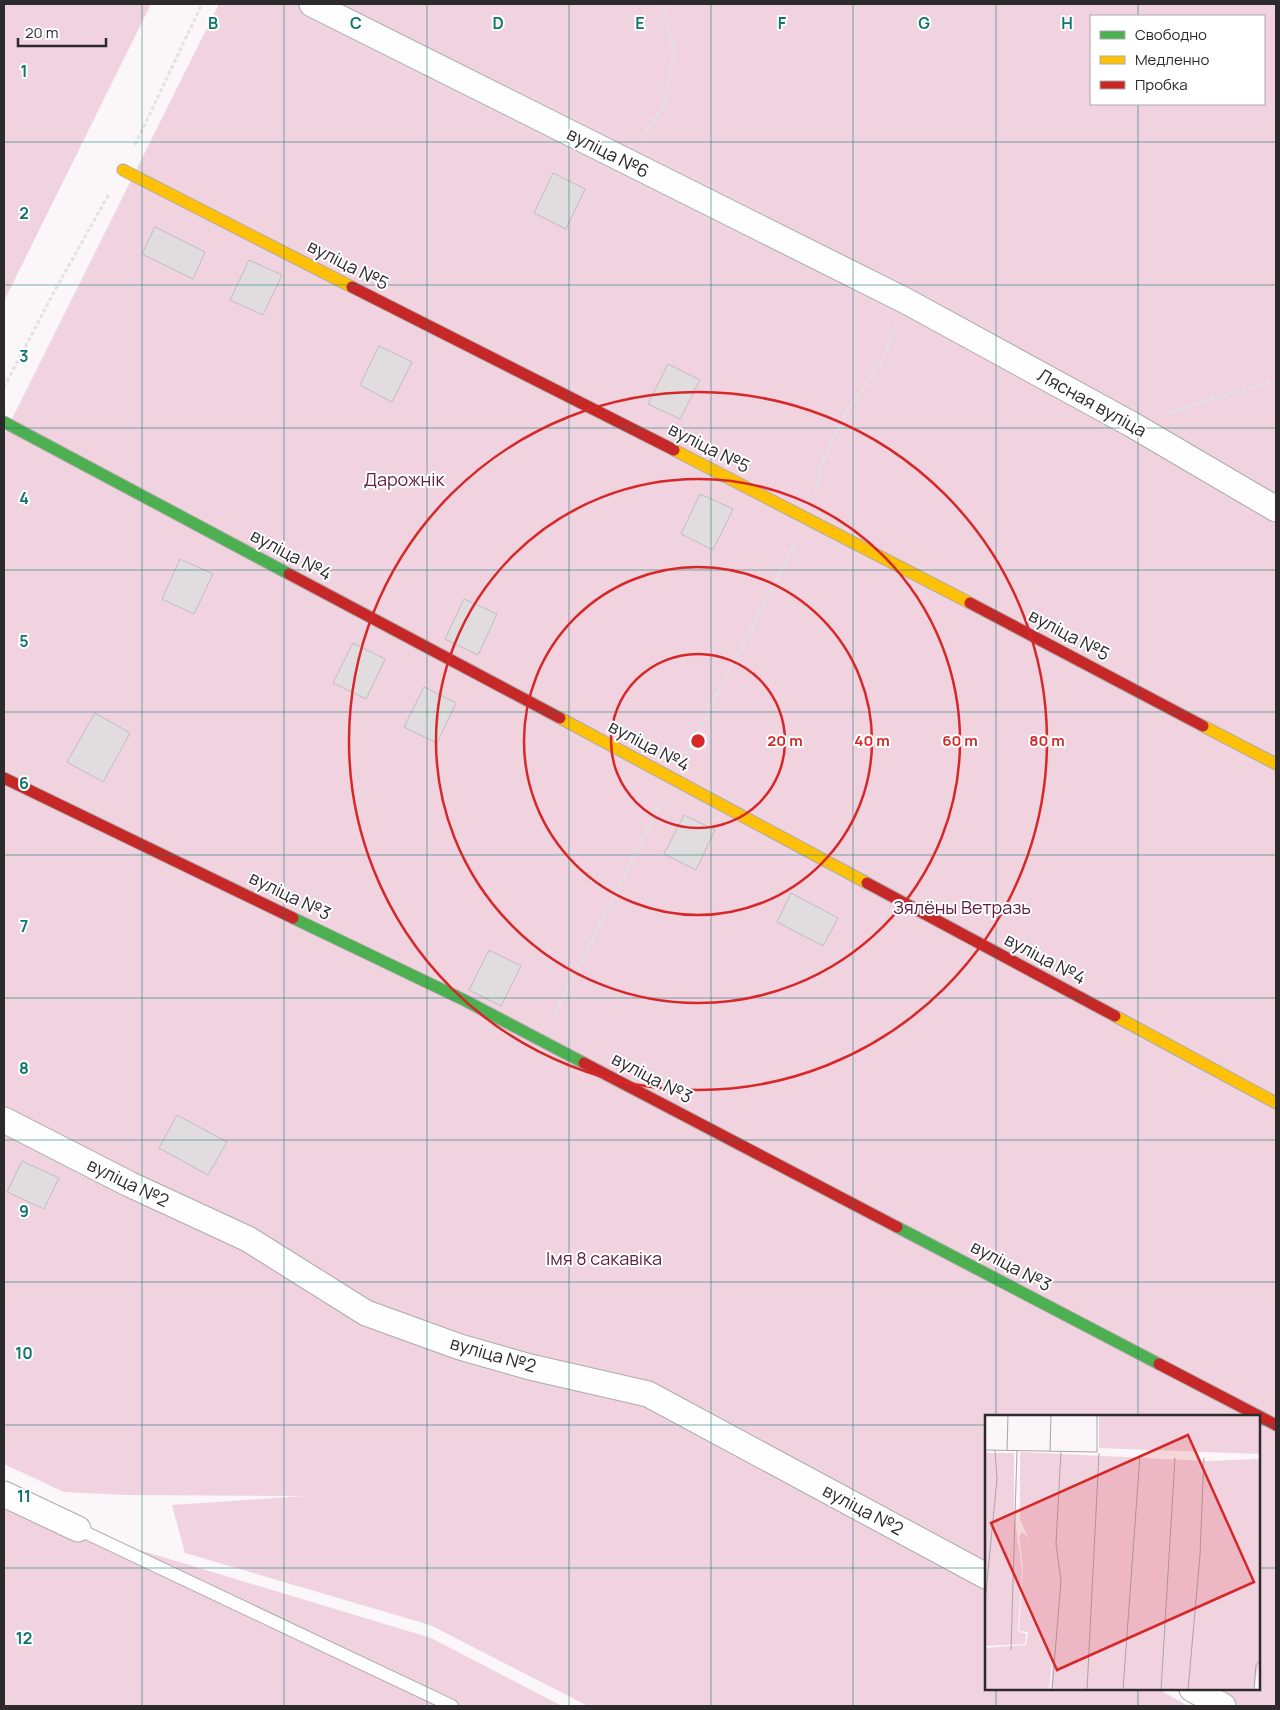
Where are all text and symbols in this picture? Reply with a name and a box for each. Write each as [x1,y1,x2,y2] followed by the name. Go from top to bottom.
[208,12,218,34] text: B
[350,12,362,34] text: C
[492,12,504,34] text: D
[635,12,645,34] text: E
[778,12,787,34] text: F
[918,12,930,34] text: G
[1061,12,1073,34] text: H
[18,15,105,47] scale bar
[1090,15,1265,105] legend
[25,22,58,43] text: 20 m
[1135,24,1207,45] text: Свободно
[1135,49,1209,70] text: Медленно
[20,60,28,82] text: 1
[1135,74,1188,95] text: Пробка
[563,121,654,183] street label: вуліца №6
[19,202,29,224] text: 2
[304,233,393,295] street label: вуліца №5
[19,345,29,367] text: 3
[1034,362,1151,442] street label: Лясная вуліца
[665,416,754,478] street label: вуліца №5
[364,467,445,491] park label: Дарожнік
[19,487,29,509] text: 4
[247,523,336,586] street label: вуліца №4
[1025,603,1114,665] street label: вуліца №5
[19,630,29,652] text: 5
[605,714,694,777] street label: вуліца №4
[767,730,803,751] text: 20 m
[854,730,890,751] text: 40 m
[942,730,978,751] text: 60 m
[1029,730,1065,751] text: 80 m
[689,732,707,750] centre of rings
[19,772,29,794] text: 6
[246,865,335,925] street label: вуліца №3
[893,895,1031,919] park label: Зялёны Ветразь
[20,915,28,937] text: 7
[1001,927,1090,990] street label: вуліца №4
[608,1046,697,1108] street label: вуліца №3
[19,1057,29,1079] text: 8
[84,1152,173,1212] street label: вуліца №2
[19,1200,29,1222] text: 9
[967,1234,1056,1296] street label: вуліца №3
[546,1246,662,1270] park label: Імя 8 сакавіка
[448,1330,539,1378] street label: вуліца №2
[15,1342,33,1364] text: 10
[985,1415,1260,1690] inset map
[819,1478,908,1540] street label: вуліца №2
[17,1485,31,1507] text: 11
[16,1627,32,1649] text: 12

